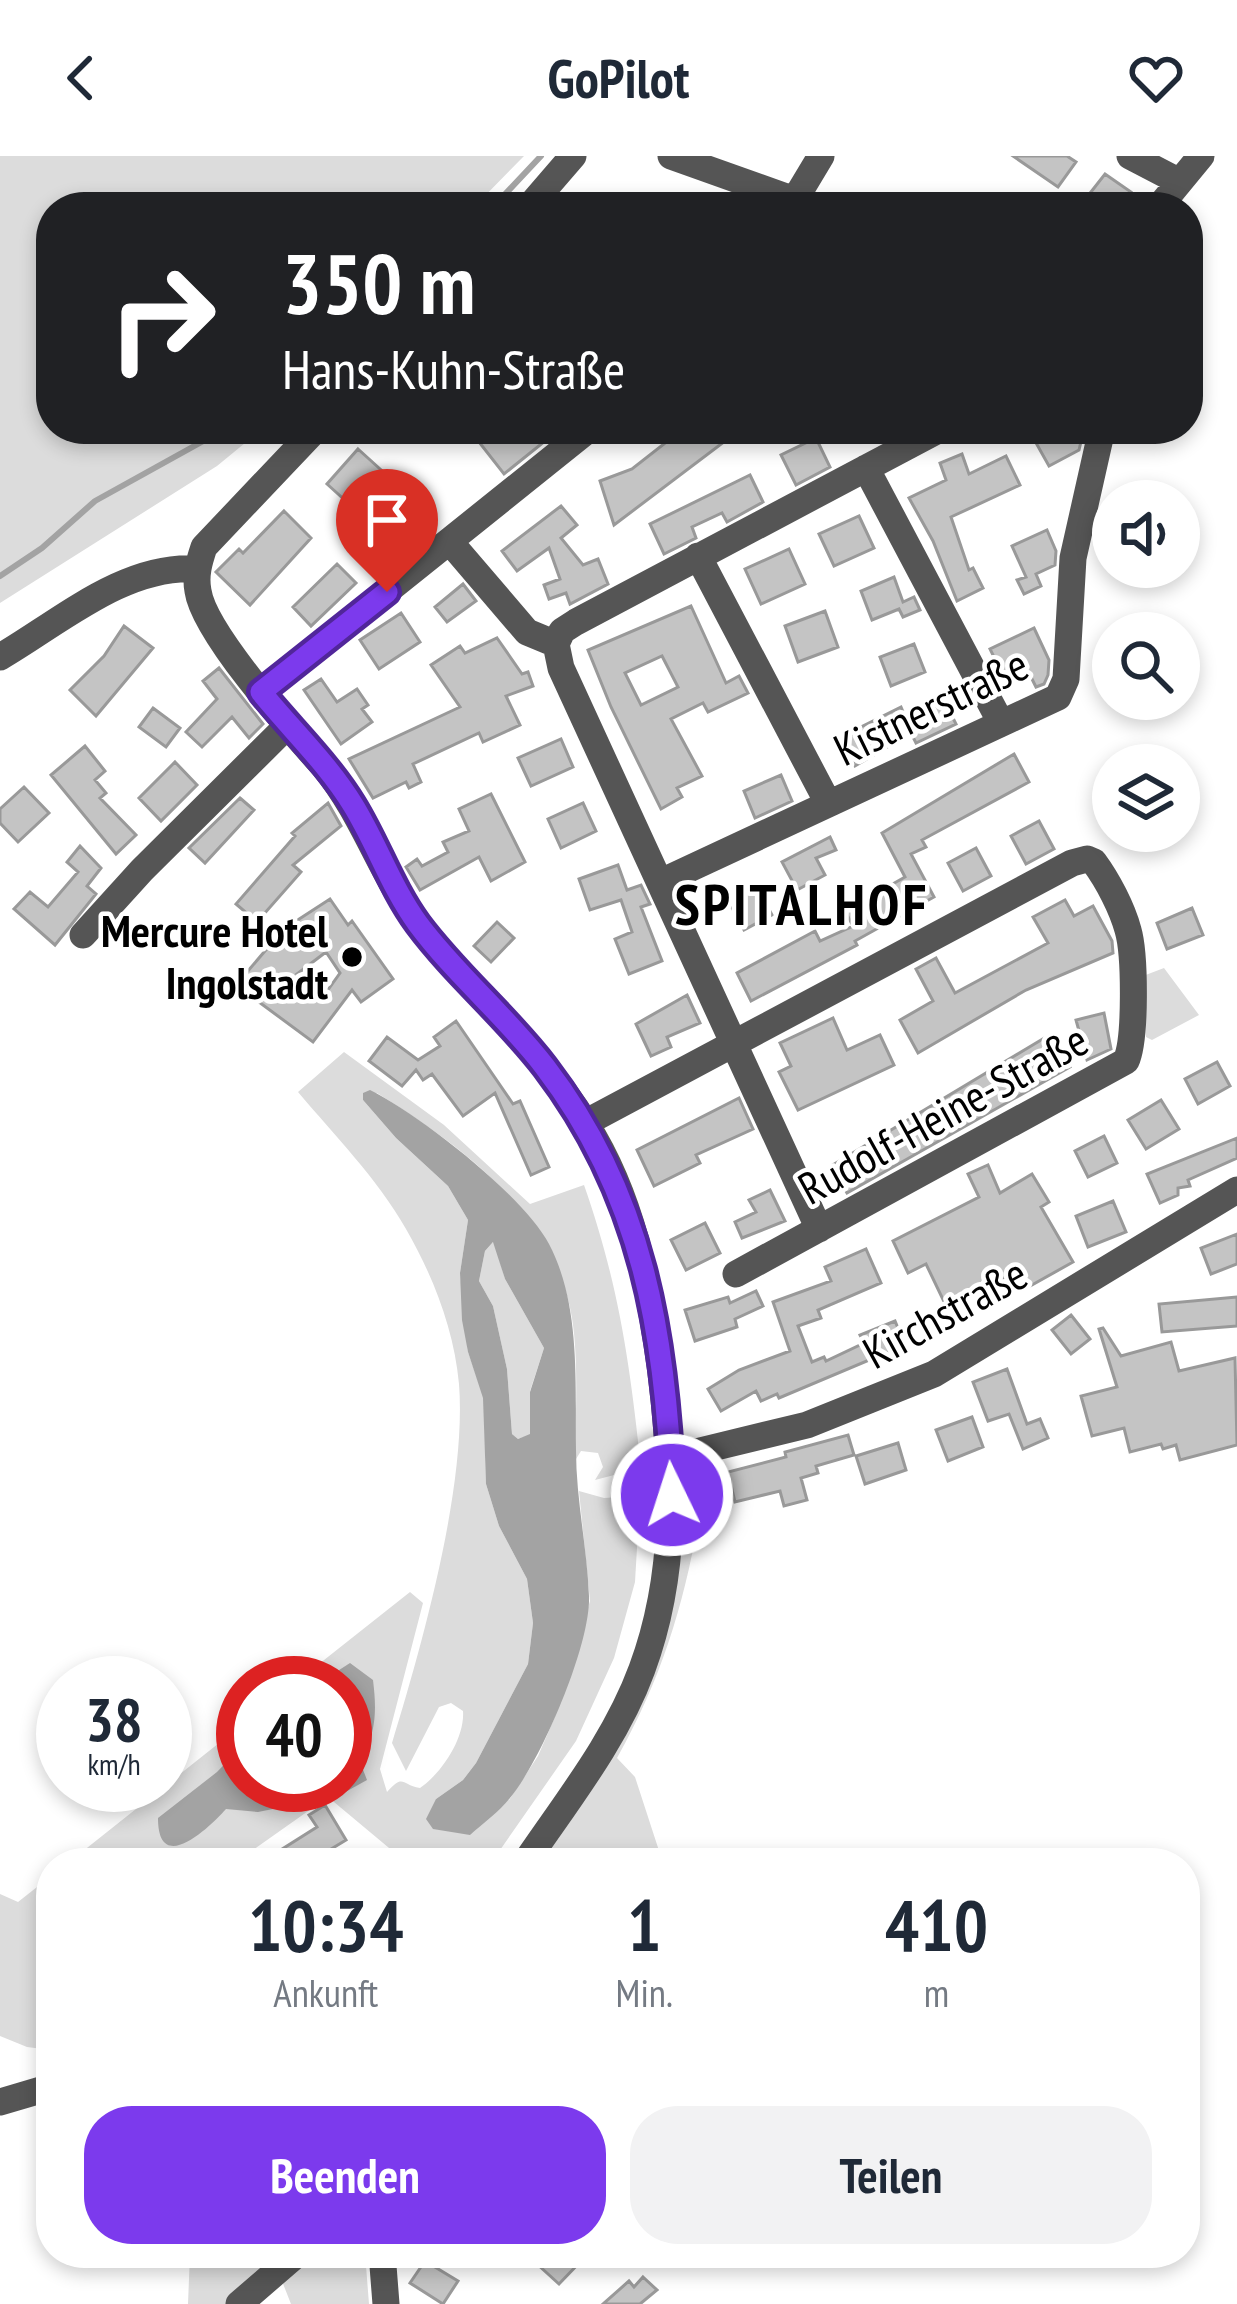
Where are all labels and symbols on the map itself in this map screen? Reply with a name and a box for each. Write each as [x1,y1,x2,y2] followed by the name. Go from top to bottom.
[336,469,438,592] pin
[824,634,1037,778] street label: Kistnerstraße
[675,867,929,941] district label: SPITALHOF
[101,901,329,1011] place label: Mercure Hotel Ingolstadt
[339,944,365,970] marker: Mercure Hotel Ingolstadt
[788,1010,1097,1216] street label: Rudolf-Heine-Straße
[852,1243,1037,1381] street label: Kirchstraße
[609,1432,735,1558] position arrow
[216,1656,372,1812] speed limit sign: 40

